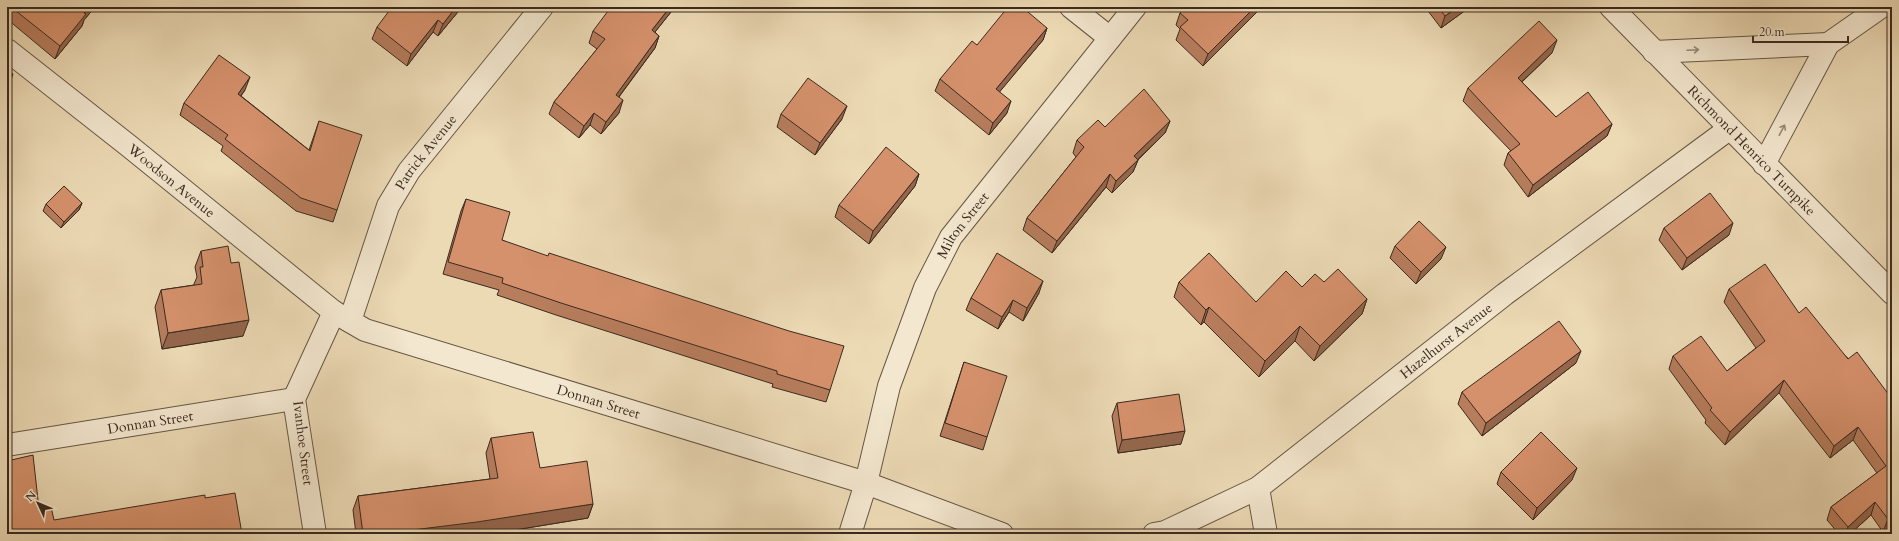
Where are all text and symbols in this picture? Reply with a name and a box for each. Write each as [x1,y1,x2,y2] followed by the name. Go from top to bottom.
[1753,18,1848,44] scale bar
[1759,24,1786,40] text: 20 m
[1686,47,1699,54] one-way arrow
[1684,81,1820,220] street label: Richmond Henrico Turnpike
[390,110,461,193] street label: Patrick Avenue
[1779,124,1787,136] one-way arrow
[123,139,219,222] street label: Woodson Avenue
[932,187,993,262] street label: Milton Street
[1396,298,1496,383] street label: Hazelhurst Avenue
[554,380,643,423] street label: Donnan Street
[288,400,318,487] street label: Ivanhoe Street
[106,406,195,438] street label: Donnan Street
[18,483,58,523] north arrow
[22,487,40,505] text: N

